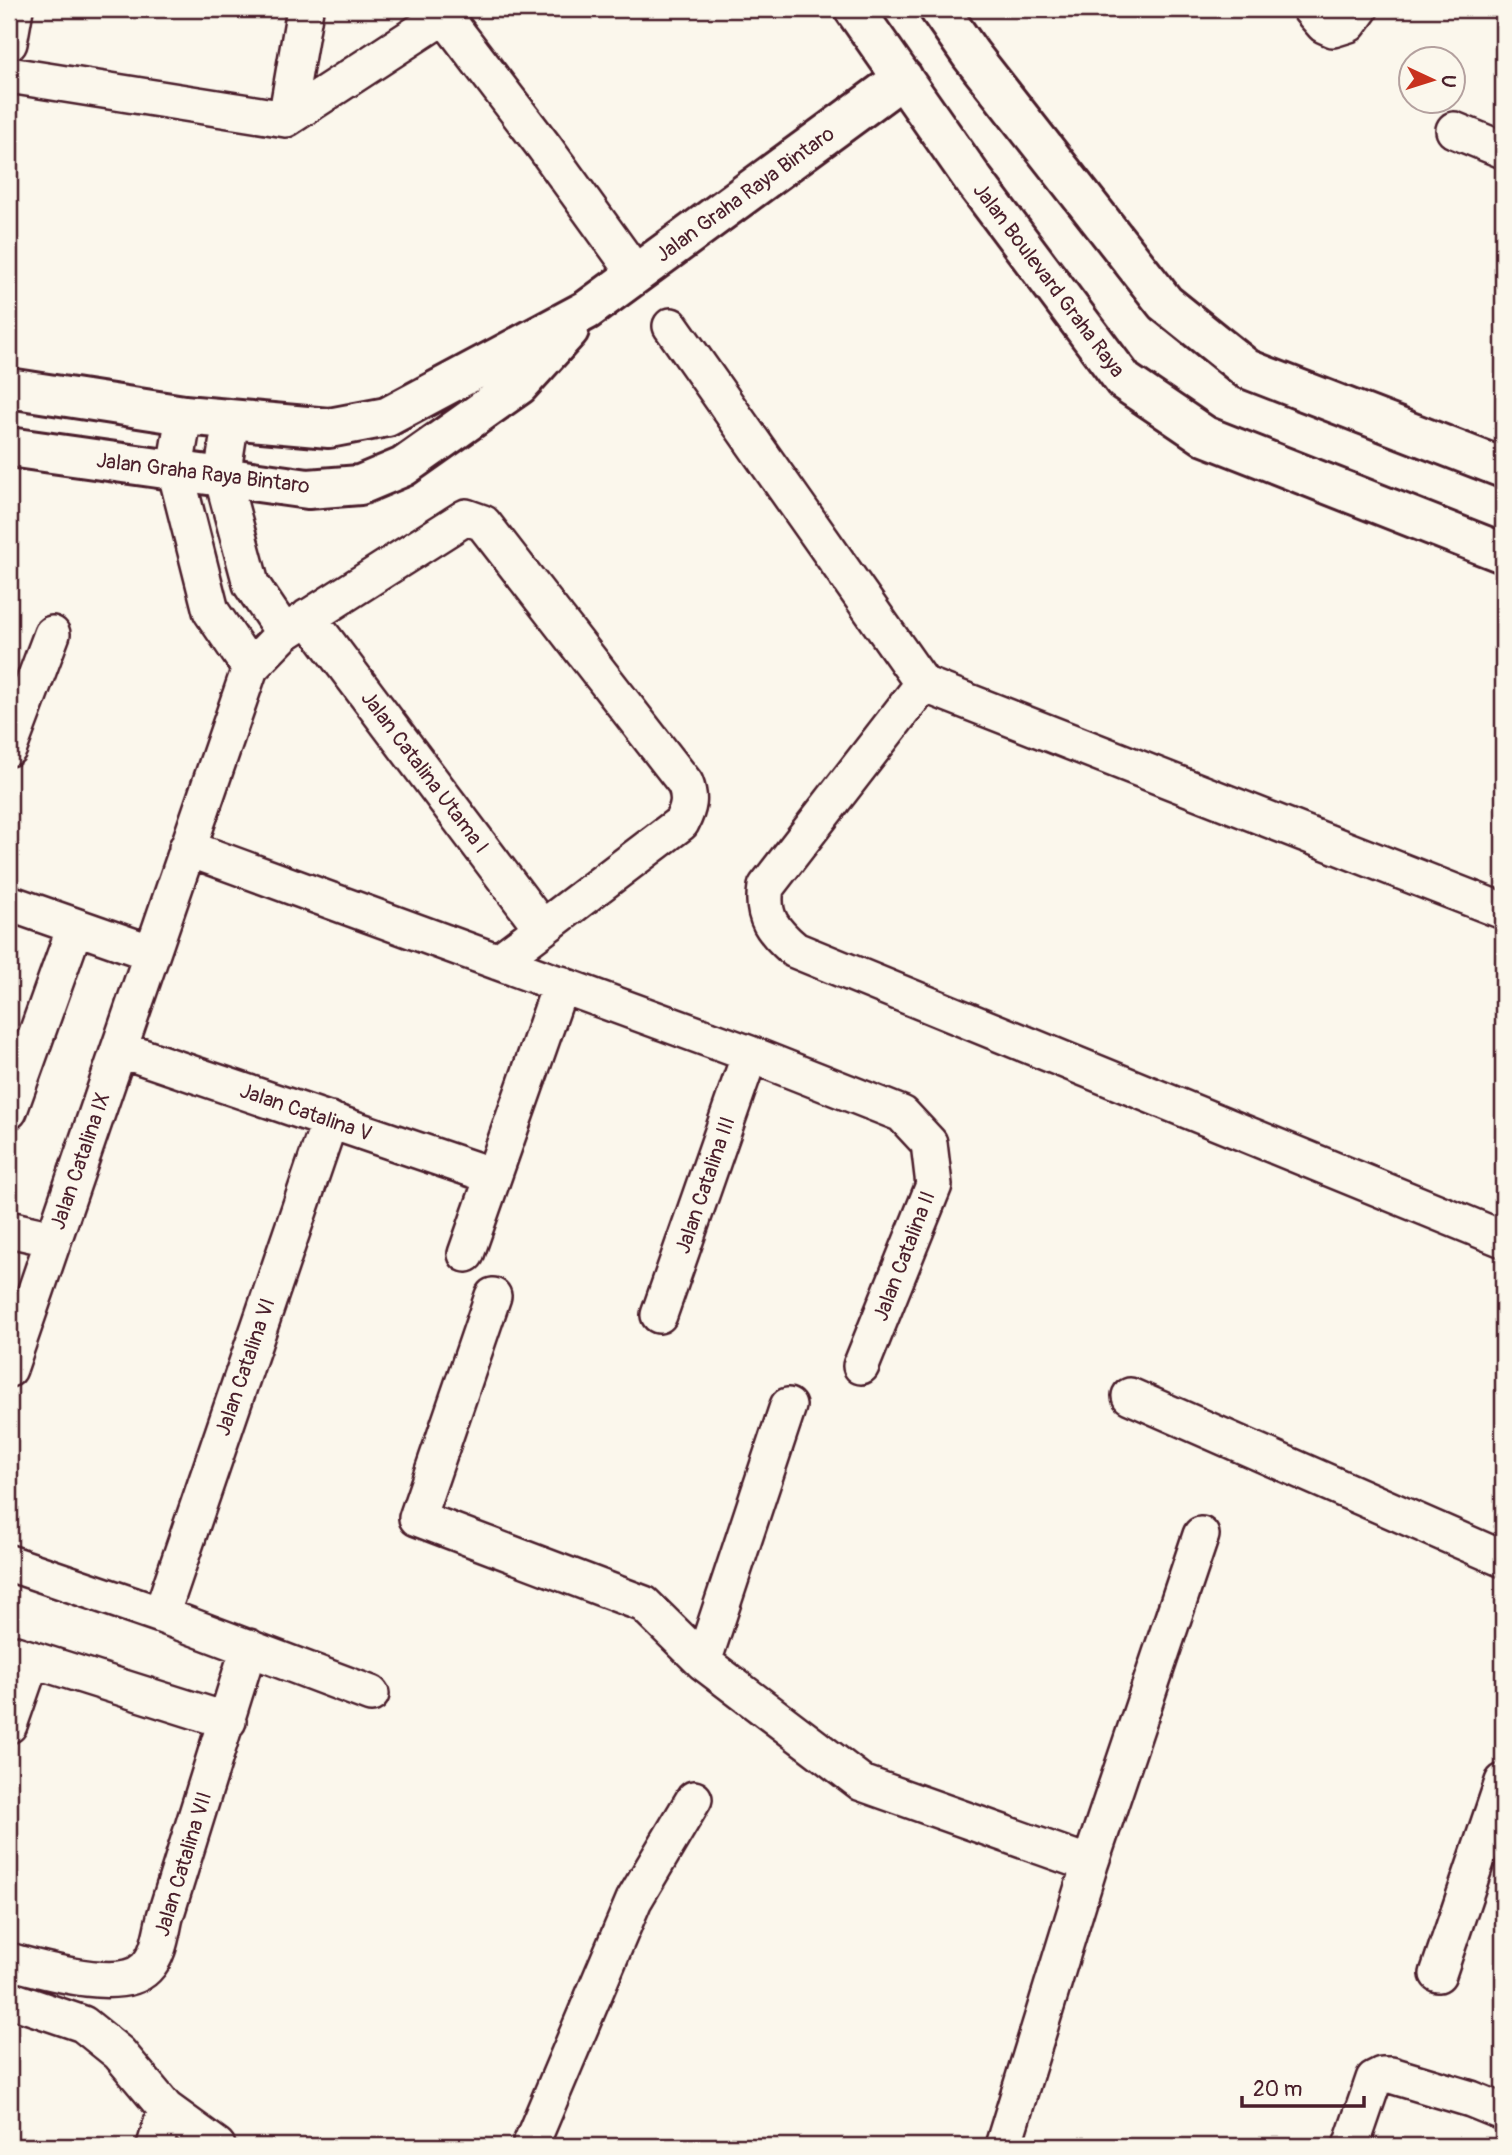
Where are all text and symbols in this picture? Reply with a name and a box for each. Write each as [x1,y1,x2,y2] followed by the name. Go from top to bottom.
[1396,46,1466,116] north arrow
[1436,74,1460,88] text: U
[651,120,840,268] street label: Jalan Graha Raya Bintaro
[967,178,1131,383] street label: Jalan Boulevard Graha Raya
[95,447,311,500] street label: Jalan Graha Raya Bintaro
[355,686,495,859] street label: Jalan Catalina Utama I
[236,1077,375,1148] street label: Jalan Catalina V
[44,1089,117,1233] street label: Jalan Catalina IX
[669,1113,742,1257] street label: Jalan Catalina III
[867,1187,942,1325] street label: Jalan Catalina II
[209,1295,282,1440] street label: Jalan Catalina VI
[149,1789,218,1940] street label: Jalan Catalina VII
[1242,2064,1365,2108] scale bar
[1253,2076,1302,2103] text: 20 m

